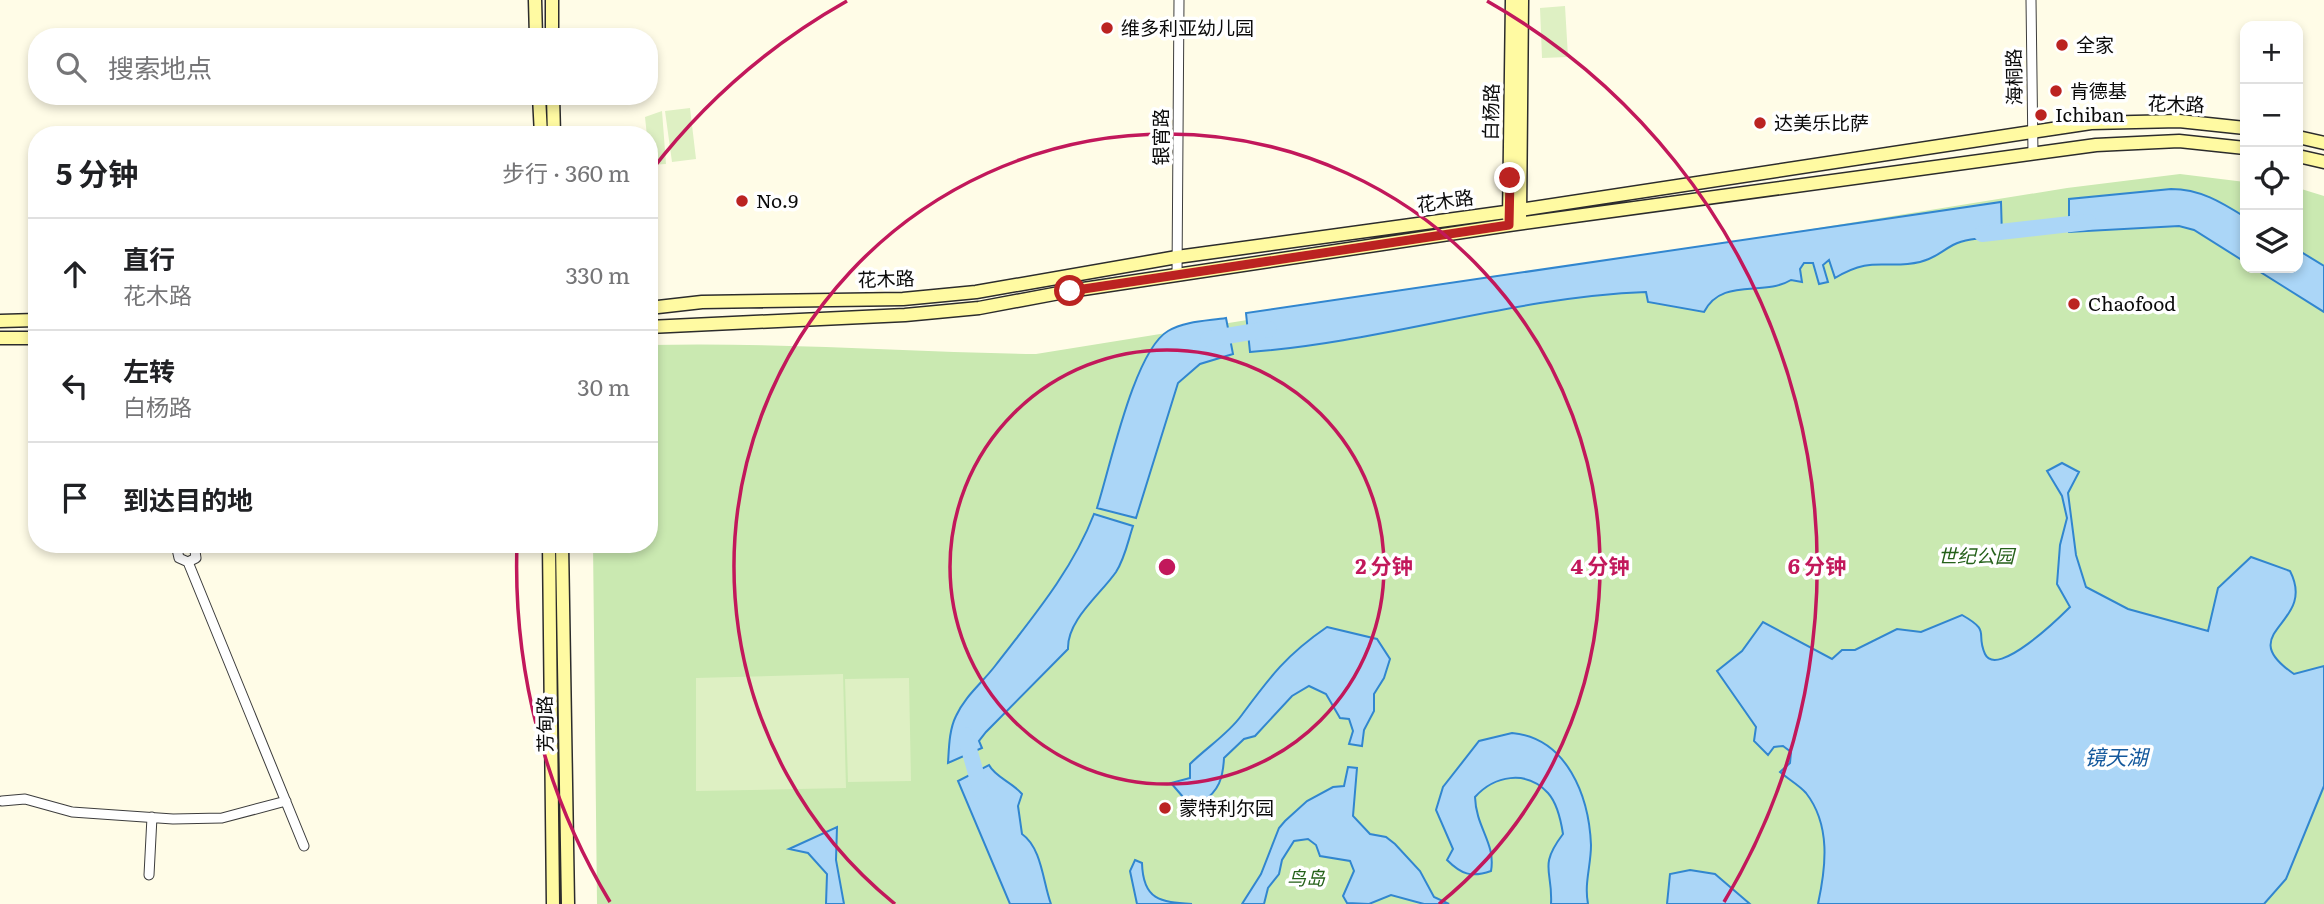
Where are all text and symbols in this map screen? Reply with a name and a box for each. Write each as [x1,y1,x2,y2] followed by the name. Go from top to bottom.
[1121,13,1254,41] place label: 维多利亚幼儿园
[1099,20,1115,36] marker: 维多利亚幼儿园
[2240,21,2303,273] map controls
[2240,21,2303,84] button: +
[28,28,658,105] search box
[2076,30,2114,58] place label: 全家
[2054,37,2070,53] marker: 全家
[108,47,212,86] text: 搜索地点
[52,48,90,86] icon: search
[1999,48,2027,106] street label: 海桐路
[2070,76,2127,104] place label: 肯德基
[1476,83,1504,141] street label: 白杨路
[2048,83,2064,99] marker: 肯德基
[2240,84,2303,147] button: −
[2147,88,2205,118] street label: 花木路
[2055,100,2125,128] place label: Ichiban
[2033,107,2049,123] marker: Ichiban
[1146,108,1174,166] street label: 银宵路
[1774,108,1869,136] place label: 达美乐比萨
[1752,115,1768,131] marker: 达美乐比萨
[2240,147,2303,210] button: locate
[56,150,138,194] text: 5 分钟
[502,155,630,189] text: 步行 · 360 m
[1494,162,1525,193] route end
[1415,182,1475,218] street label: 花木路
[756,186,798,214] place label: No.9
[734,193,750,209] marker: No.9
[2240,210,2303,273] button: layers
[123,238,175,277] text: 直行
[56,255,94,293] icon: ahead
[566,257,630,291] text: 330 m
[857,263,915,293] street label: 花木路
[1054,275,1085,306] route start
[123,277,192,311] text: 花木路
[2088,289,2176,317] place label: Chaofood
[2066,296,2082,312] marker: Chaofood
[123,350,175,389] text: 左转
[56,367,94,405] icon: left
[577,369,630,403] text: 30 m
[123,389,192,423] text: 白杨路
[56,479,94,517] icon: arrive
[123,479,253,518] text: 到达目的地
[1938,541,2017,569] park label: 世纪公园
[1355,549,1413,580] text: 2 分钟
[1571,549,1629,580] text: 4 分钟
[1788,549,1846,580] text: 6 分钟
[1155,555,1179,579] centre of rings
[530,695,558,753] street label: 芳甸路
[2085,740,2150,771] water label: 镜天湖
[1179,793,1274,821] place label: 蒙特利尔园
[1157,800,1173,816] marker: 蒙特利尔园
[1287,863,1326,891] park label: 鸟岛

